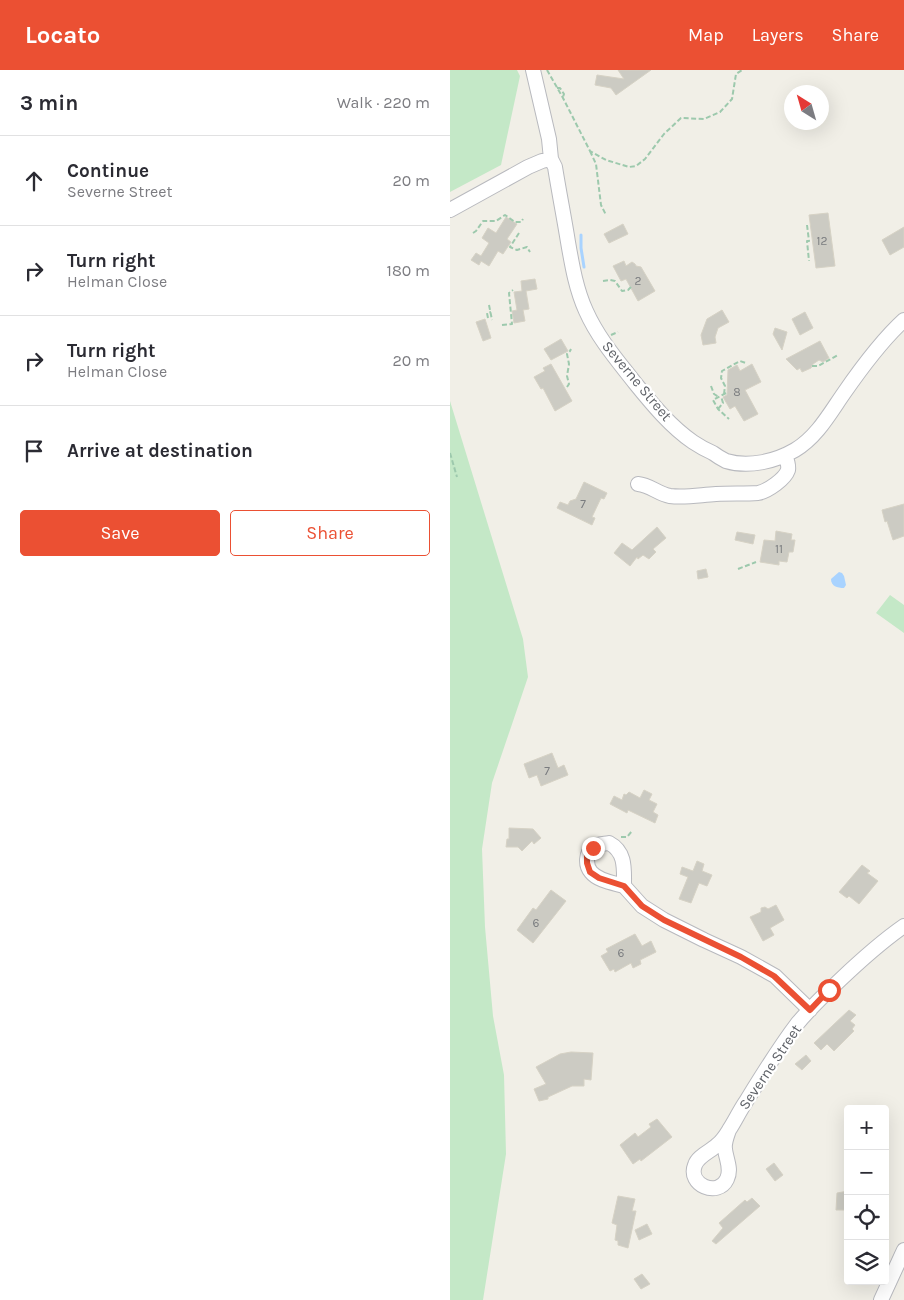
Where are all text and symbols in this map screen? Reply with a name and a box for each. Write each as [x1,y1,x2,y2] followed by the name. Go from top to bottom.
[25,21,100,49] text: Locato
[688,24,724,46] text: Map
[752,24,804,46] text: Layers
[832,24,879,46] text: Share
[784,85,829,130] north arrow
[20,91,78,115] text: 3 min
[337,93,430,112] text: Walk · 220 m
[67,160,149,182] text: Continue
[20,167,48,195] icon: ahead
[392,171,430,190] text: 20 m
[67,182,173,201] text: Severne Street
[817,234,828,248] house number: 12
[67,250,156,272] text: Turn right
[20,257,48,285] icon: right
[387,261,430,280] text: 180 m
[67,272,167,291] text: Helman Close
[635,274,642,288] house number: 2
[598,337,676,425] street label: Severne Street
[67,340,156,362] text: Turn right
[20,347,48,375] icon: right
[392,351,430,370] text: 20 m
[67,362,167,381] text: Helman Close
[733,385,741,399] house number: 8
[20,437,48,465] icon: arrive
[67,440,253,462] text: Arrive at destination
[580,497,586,511] house number: 7
[20,510,220,556] button: Save
[230,510,430,556] button: Share
[775,542,783,556] house number: 11
[544,764,550,778] house number: 7
[582,837,605,860] route end
[533,916,540,930] house number: 6
[618,946,625,960] house number: 6
[818,979,841,1002] route start
[735,1021,805,1113] street label: Severne Street
[844,1105,889,1285] map controls
[844,1105,889,1150] button: +
[844,1150,889,1195] button: −
[844,1195,889,1240] button: locate
[844,1240,889,1285] button: layers

